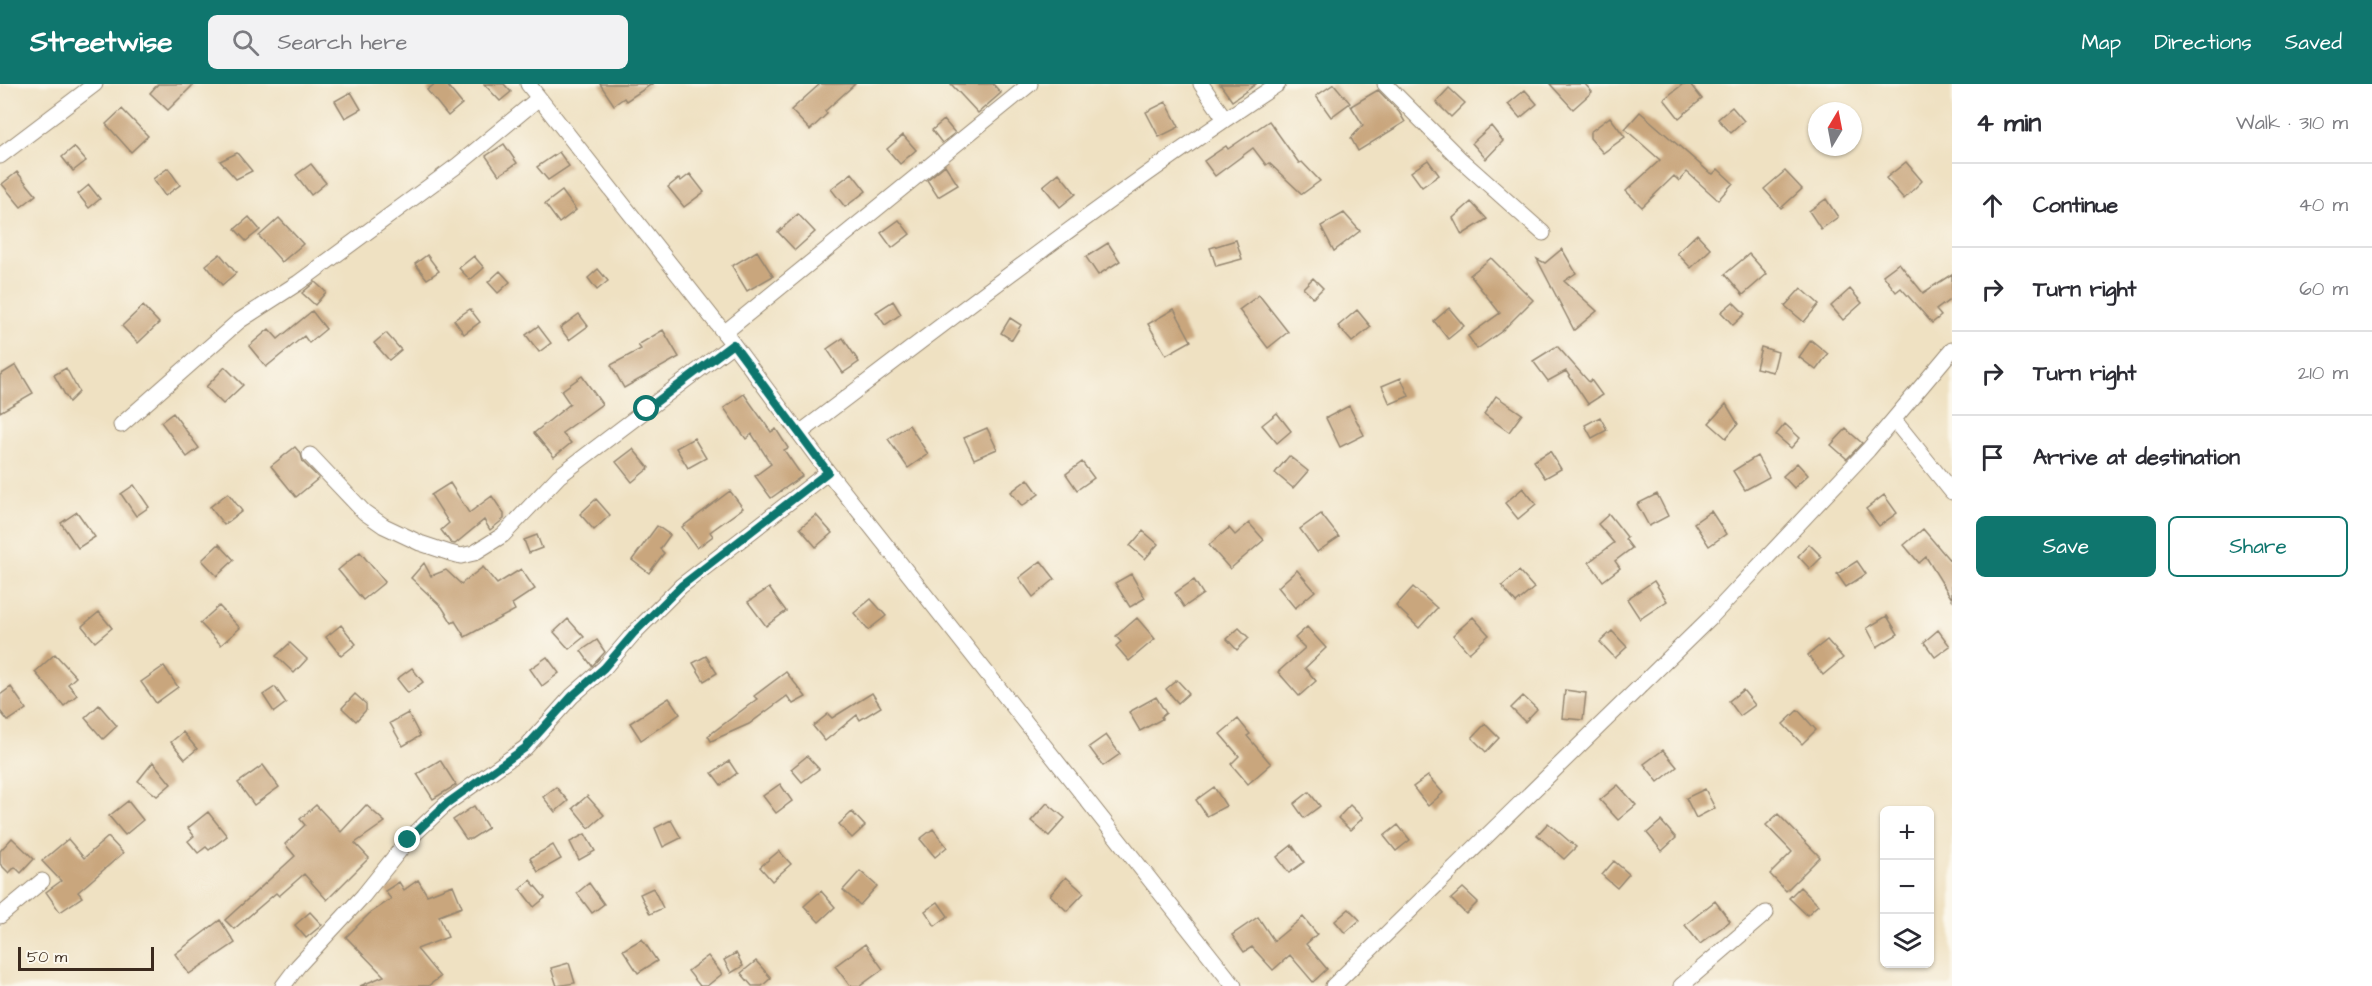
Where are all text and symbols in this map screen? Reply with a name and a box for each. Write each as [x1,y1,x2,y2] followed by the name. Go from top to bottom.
[208,15,628,69] search box
[30,23,172,62] text: Streetwise
[229,26,262,59] icon: search
[277,27,407,58] text: Search here
[2081,28,2121,57] text: Map
[2154,28,2252,57] text: Directions
[2285,28,2342,57] text: Saved
[1808,102,1862,156] north arrow
[1976,105,2041,141] text: 4 min
[2236,109,2348,137] text: Walk · 310 m
[1976,189,2009,222] icon: ahead
[2033,190,2118,221] text: Continue
[2298,191,2348,219] text: 40 m
[1976,273,2009,306] icon: right
[2033,274,2136,305] text: Turn right
[2299,275,2348,303] text: 60 m
[1976,357,2009,390] icon: right
[2033,358,2136,389] text: Turn right
[2298,359,2348,387] text: 210 m
[633,395,659,421] route start
[1976,441,2009,474] icon: arrive
[2033,442,2240,473] text: Arrive at destination
[1976,516,2156,577] button: Save
[2168,516,2348,577] button: Share
[1880,806,1934,968] map controls
[1880,806,1934,860] button: +
[394,826,420,852] route end
[1880,860,1934,914] button: −
[1880,914,1934,968] button: layers
[18,944,154,972] scale bar
[27,946,67,968] text: 50 m

